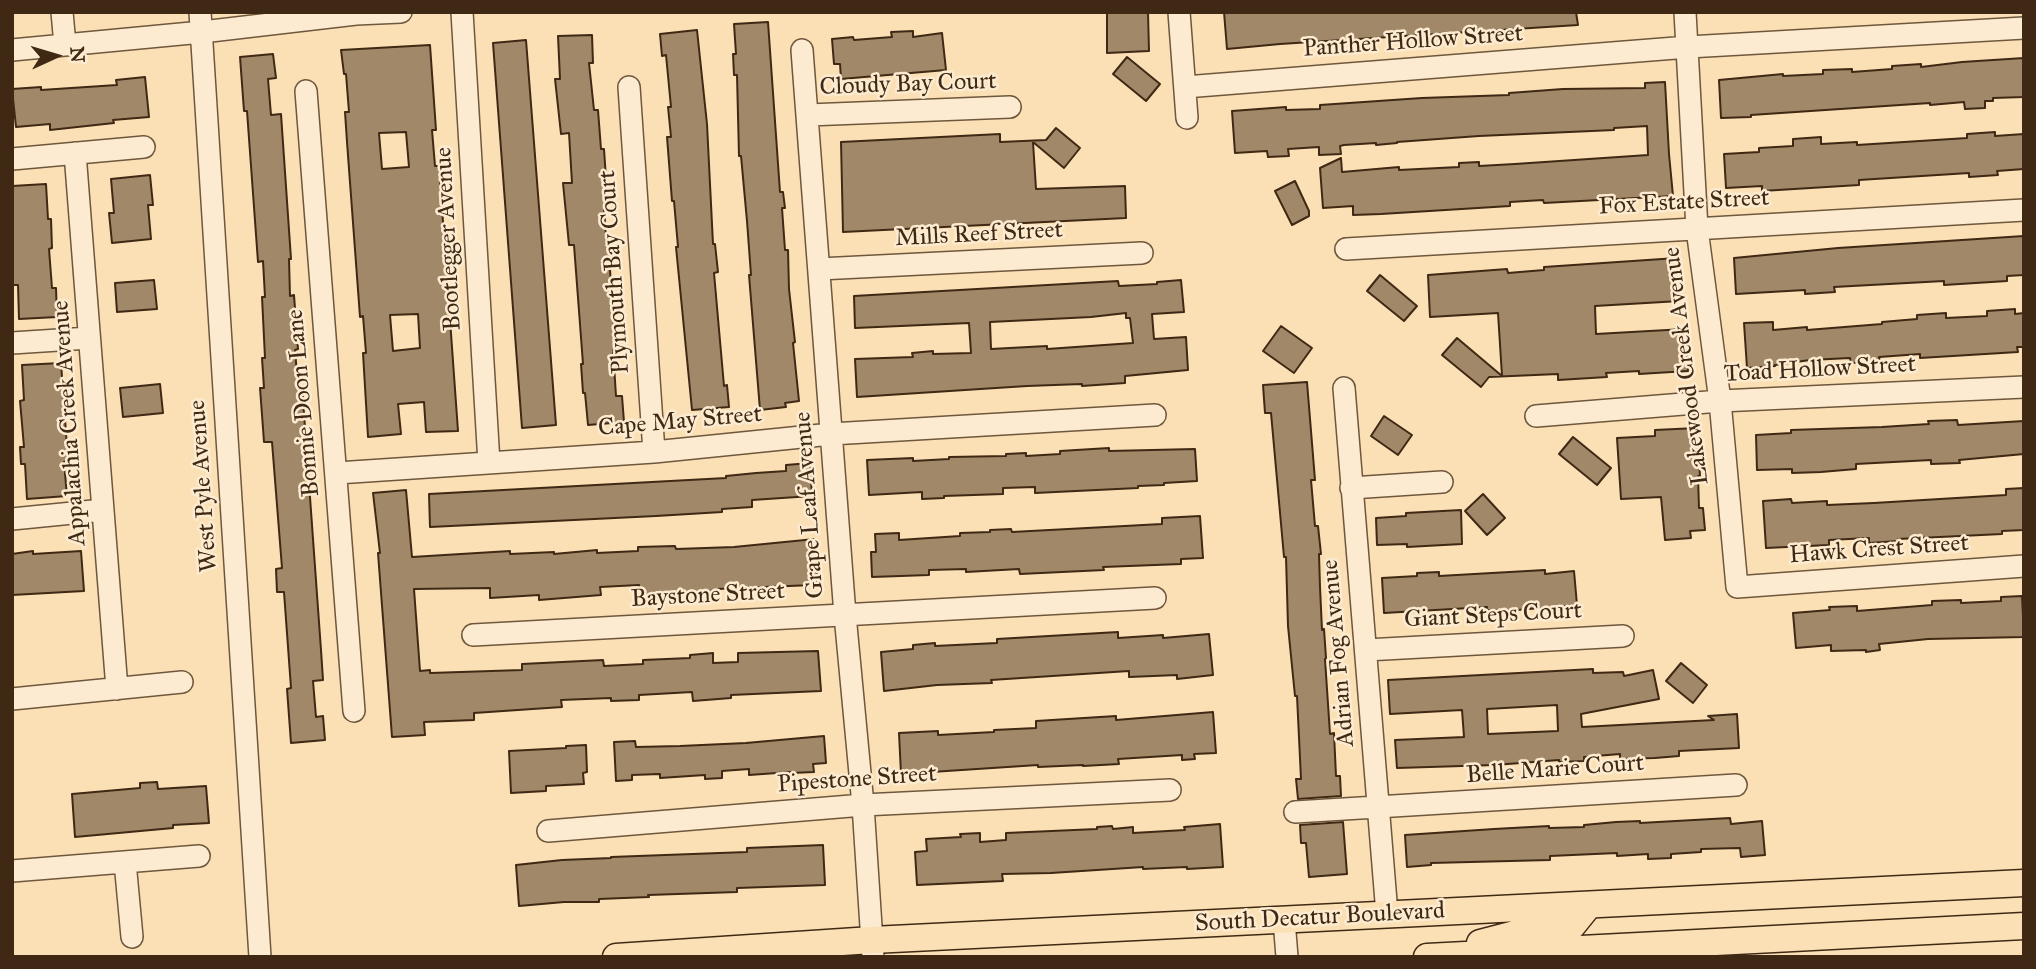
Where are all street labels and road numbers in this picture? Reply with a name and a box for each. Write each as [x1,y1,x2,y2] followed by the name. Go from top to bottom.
[1302,20,1524,64] street label: Panther Hollow Street
[819,68,997,102] street label: Cloudy Bay Court
[430,146,468,332] street label: Bootlegger Avenue
[594,169,636,375] street label: Plymouth Bay Court
[1598,184,1770,222] street label: Fox Estate Street
[894,216,1064,254] street label: Mills Reef Street
[1658,245,1716,487] street label: Lakewood Creek Avenue
[47,299,93,547] street label: Appalachia Creek Avenue
[281,308,327,498] street label: Bonnie Doon Lane
[1723,351,1917,389] street label: Toad Hollow Street
[184,399,224,573] street label: West Pyle Avenue
[597,400,763,444] street label: Cape May Street
[789,411,831,599] street label: Grape Leaf Avenue
[1788,529,1970,571] street label: Hawk Crest Street
[1316,558,1362,748] street label: Adrian Fog Avenue
[630,578,786,614] street label: Baystone Street
[1403,597,1583,635] street label: Giant Steps Court
[1465,749,1645,791] street label: Belle Marie Court
[776,760,938,800] street label: Pipestone Street
[1194,897,1446,939] street label: South Decatur Boulevard

